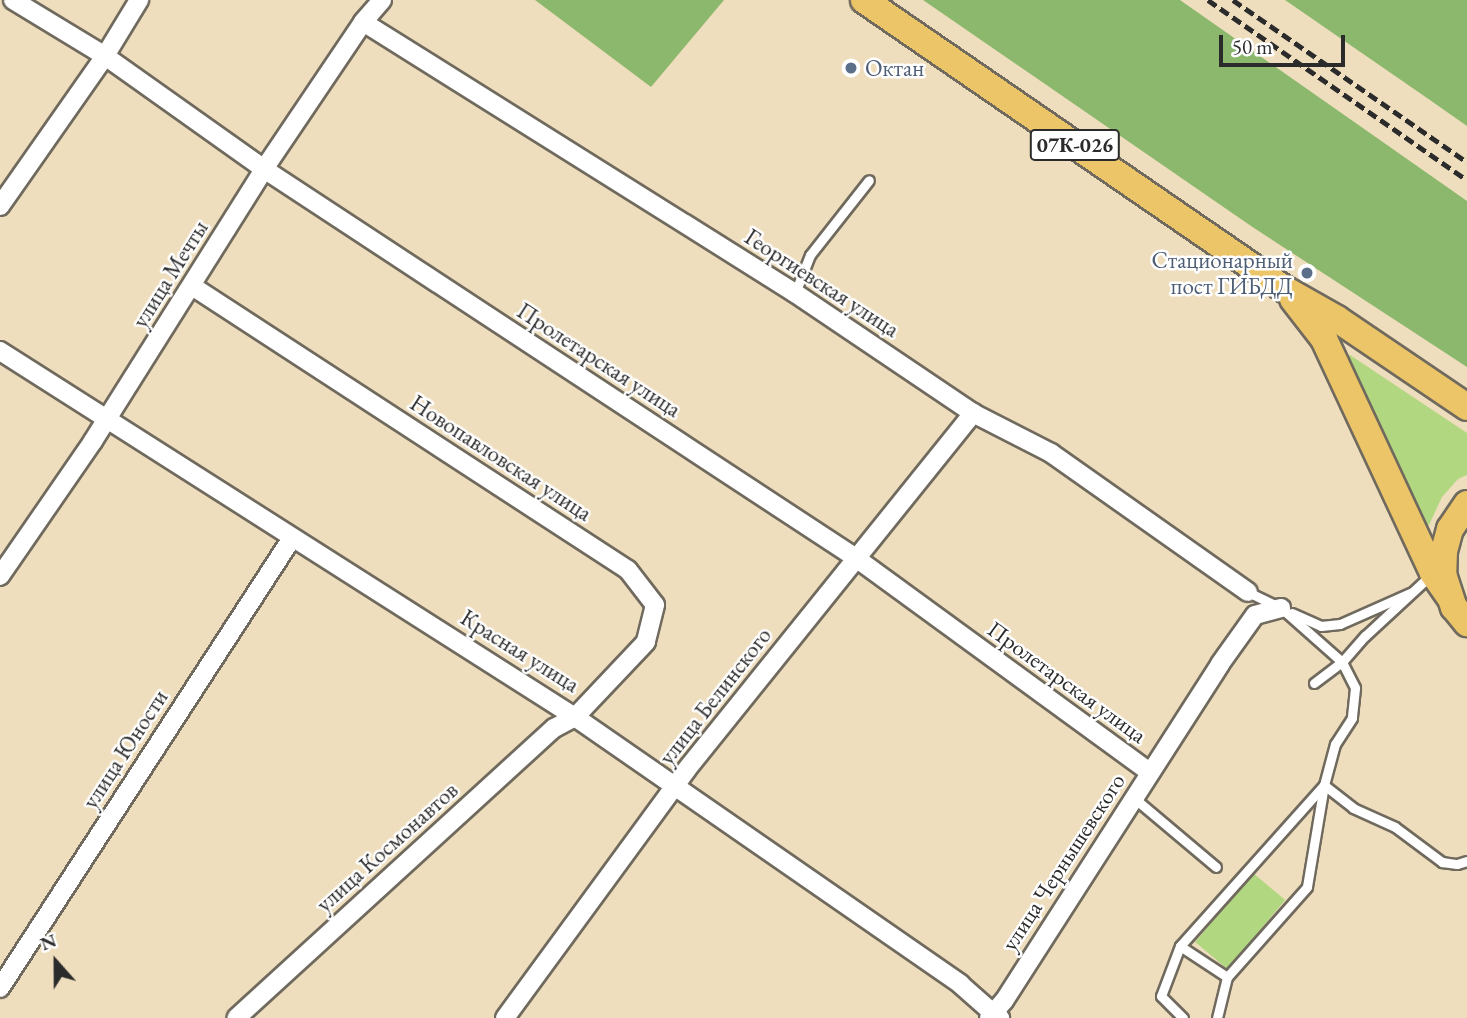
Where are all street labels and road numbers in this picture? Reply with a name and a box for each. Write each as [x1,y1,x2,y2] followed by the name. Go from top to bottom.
[1030,128,1120,162] road number: 07К-026
[126,215,214,333] street label: улица Мечты
[740,223,904,343] street label: Георгиевская улица
[512,297,686,423] street label: Пролетарская улица
[405,389,597,527] street label: Новопавловская улица
[456,604,584,698] street label: Красная улица
[982,615,1152,749] street label: Пролетарская улица
[653,622,777,770] street label: улица Белинского
[76,684,174,814] street label: улица Юности
[995,768,1131,956] street label: улица Чернышевского
[310,776,464,918] street label: улица Космонавтов

